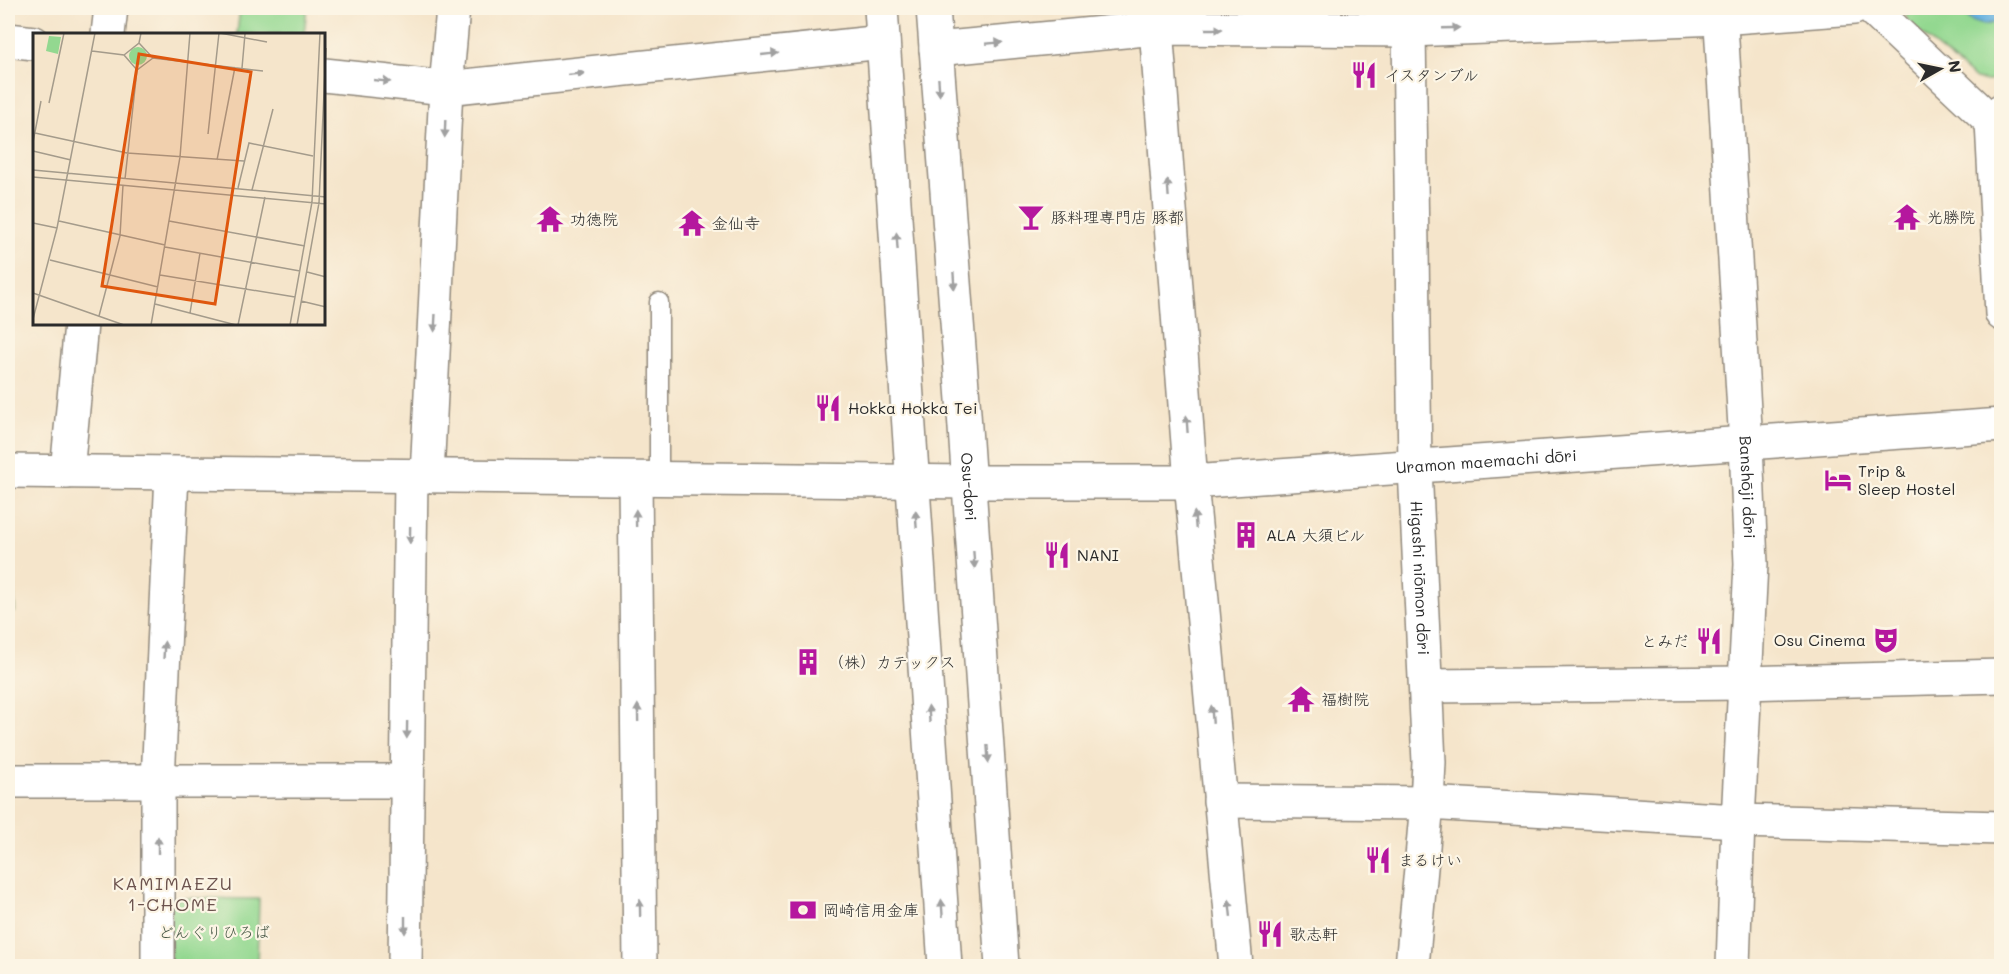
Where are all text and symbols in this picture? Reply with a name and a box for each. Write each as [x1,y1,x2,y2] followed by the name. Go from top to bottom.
[1205,24,1224,34] one-way arrow
[1442,24,1461,33] one-way arrow
[33,33,326,326] inset map
[985,38,1004,48] one-way arrow
[1910,39,1970,99] north arrow
[761,49,780,59] one-way arrow
[1944,59,1967,74] text: N
[1349,60,1379,90] restaurant icon: イスタンブル
[1384,64,1479,85] place label: イスタンブル
[567,69,586,79] one-way arrow
[373,76,392,86] one-way arrow
[934,77,944,96] one-way arrow
[440,119,449,138] one-way arrow
[1164,178,1173,197] one-way arrow
[1016,202,1046,232] bar icon: 豚料理専門店 豚都
[1892,202,1922,232] temple icon: 光勝院
[535,204,565,234] temple icon: 功徳院
[1051,206,1184,227] place label: 豚料理専門店 豚都
[1927,206,1975,227] place label: 光勝院
[570,208,618,229] place label: 功徳院
[677,208,707,238] temple icon: 金仙寺
[712,212,760,233] place label: 金仙寺
[892,231,902,250] one-way arrow
[949,272,959,291] one-way arrow
[430,314,439,333] one-way arrow
[813,393,843,423] restaurant icon: Hokka Hokka Tei
[848,397,978,418] place label: Hokka Hokka Tei
[1182,414,1191,433] one-way arrow
[1736,435,1761,539] street label: Banshōji dōri
[1395,444,1577,478] street label: Uramon maemachi dōri
[957,452,982,522] street label: Osu-dori
[1858,460,1955,499] place label: Trip & Sleep Hostel
[1823,465,1853,495] hotel icon: Trip & Sleep Hostel
[1407,500,1435,655] street label: Higashi niōmon dōri
[631,509,640,528] one-way arrow
[911,509,920,528] one-way arrow
[1190,510,1200,529] one-way arrow
[1231,520,1261,550] building icon: ALA 大須ビル
[1266,524,1365,545] place label: ALA 大須ビル
[405,525,415,544] one-way arrow
[1042,540,1072,570] restaurant icon: NANI
[1077,544,1119,565] place label: NANI
[969,550,979,569] one-way arrow
[1871,625,1901,655] theatre icon: Osu Cinema
[1694,626,1724,656] restaurant icon: とみだ
[1774,629,1866,650] place label: Osu Cinema
[1641,630,1689,651] place label: とみだ
[160,641,169,660] one-way arrow
[793,647,823,677] building icon: （株）カテックス
[828,651,956,672] place label: （株）カテックス
[1286,684,1316,714] temple icon: 福樹院
[1321,688,1369,709] place label: 福樹院
[633,704,643,723] one-way arrow
[924,704,933,723] one-way arrow
[1207,705,1217,724] one-way arrow
[402,720,412,739] one-way arrow
[983,745,992,764] one-way arrow
[153,836,163,855] one-way arrow
[1363,845,1393,875] restaurant icon: まるけい
[1398,849,1462,870] place label: まるけい
[113,871,233,916] district label: KAMIMAEZU 1-CHOME
[788,895,818,925] bank icon: 岡崎信用金庫
[635,899,645,918] one-way arrow
[823,899,919,920] place label: 岡崎信用金庫
[937,899,946,918] one-way arrow
[1225,899,1235,918] one-way arrow
[400,915,410,934] one-way arrow
[1255,919,1285,949] restaurant icon: 歌志軒
[158,921,270,942] park label: どんぐりひろば
[1290,923,1338,944] place label: 歌志軒

